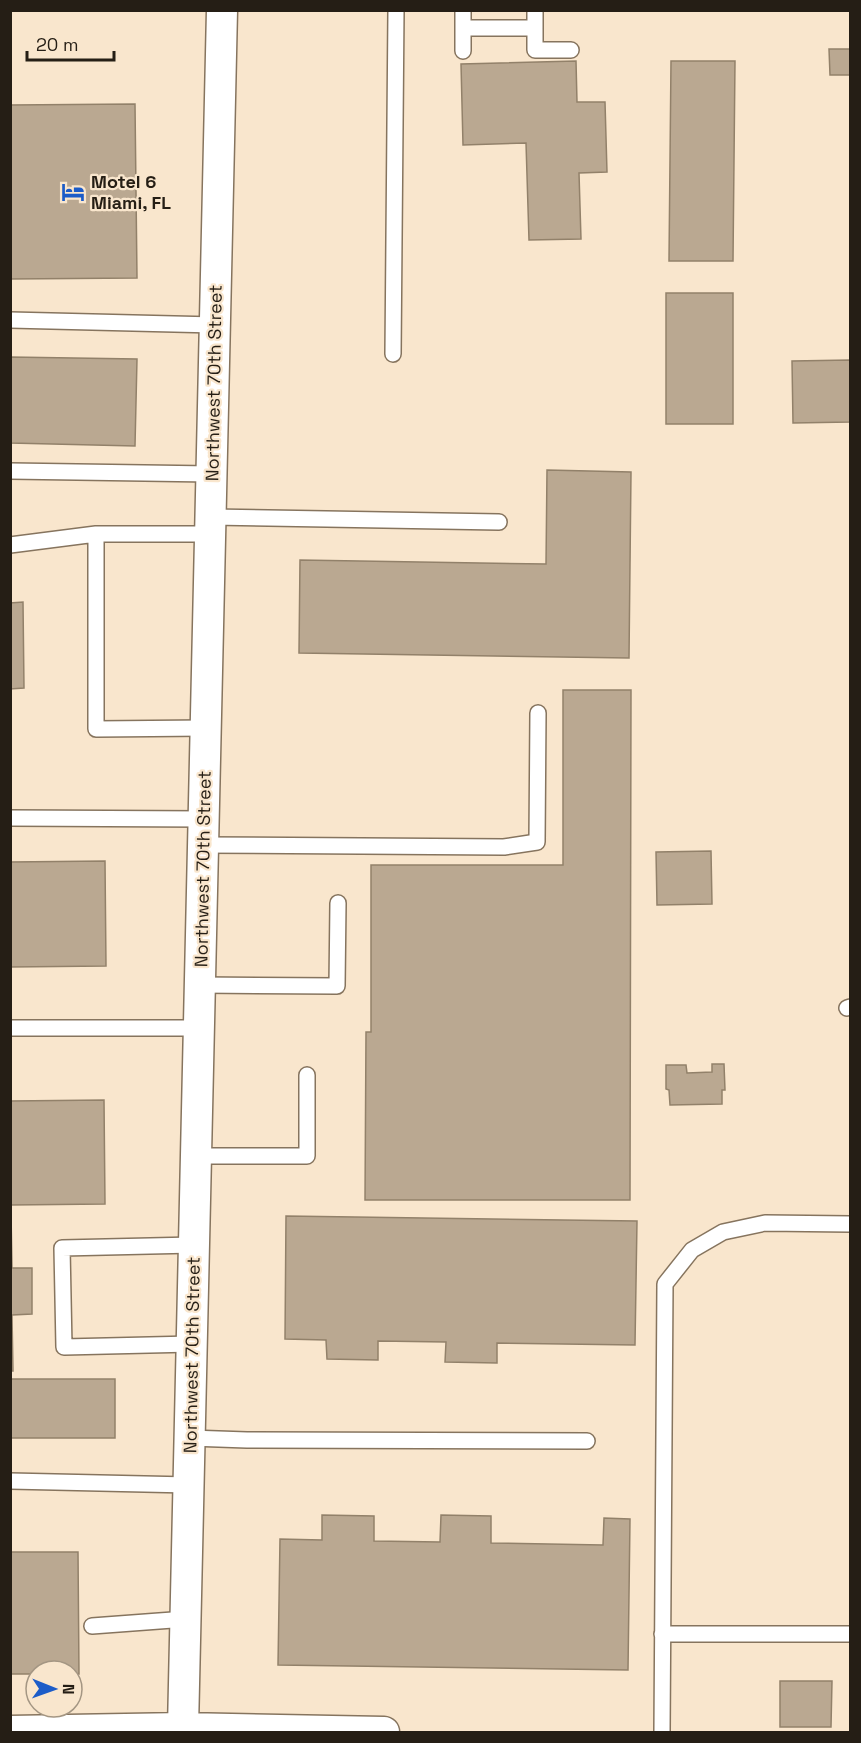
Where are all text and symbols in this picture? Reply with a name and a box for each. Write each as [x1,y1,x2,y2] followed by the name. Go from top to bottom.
[27,24,114,62] scale bar
[36,33,79,56] text: 20 m
[91,170,171,214] place label: Motel 6 Miami, FL
[60,179,86,205] hotel icon: Motel 6 Miami, FL
[200,284,227,482] street label: Northwest 70th Street
[189,770,216,968] street label: Northwest 70th Street
[178,1256,205,1454] street label: Northwest 70th Street
[24,1659,84,1719] north arrow
[58,1684,79,1695] text: N

